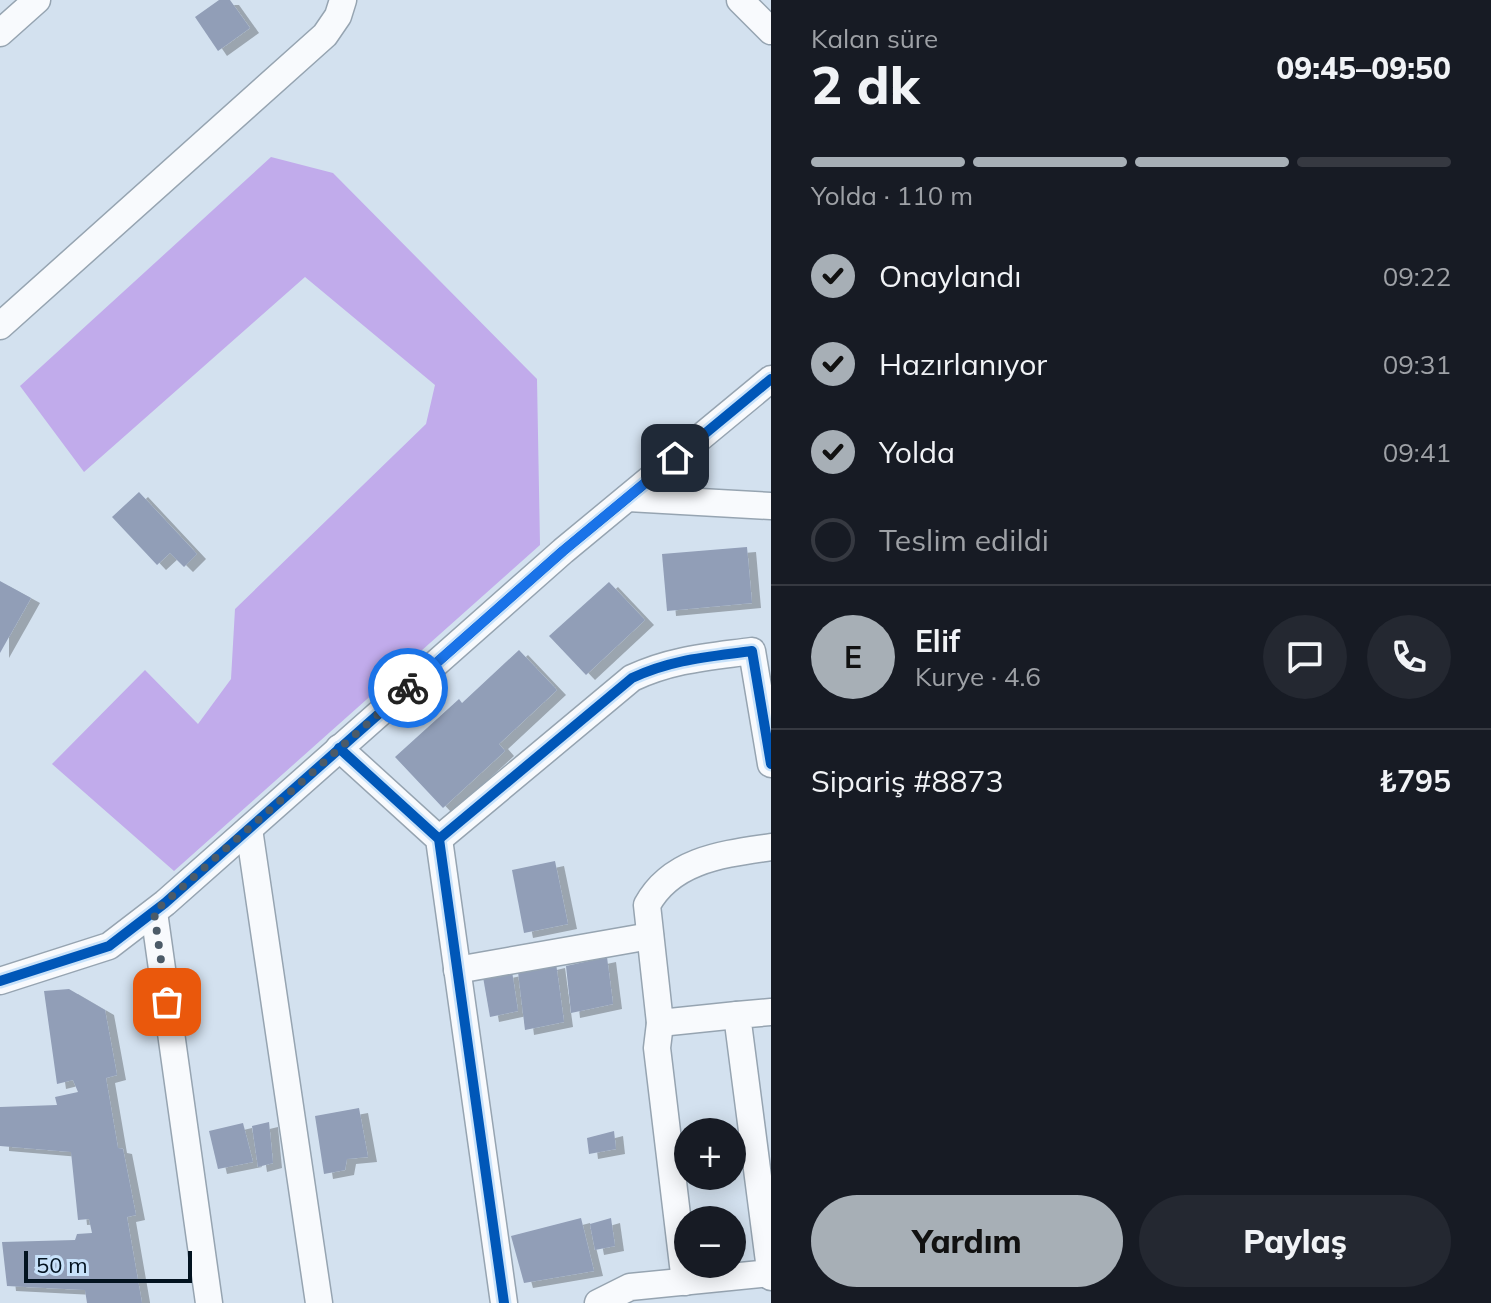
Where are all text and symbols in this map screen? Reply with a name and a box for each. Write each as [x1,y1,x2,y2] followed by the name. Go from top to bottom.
[811,22,938,55] text: Kalan süre
[1276,49,1451,87] text: 09:45–09:50
[811,52,920,117] text: 2 dk
[811,179,973,212] text: Yolda · 110 m
[811,254,855,298] icon: check
[879,257,1021,295] text: Onaylandı
[1383,260,1451,293] text: 09:22
[811,342,855,386] icon: check
[879,345,1047,383] text: Hazırlanıyor
[1383,348,1451,381] text: 09:31
[641,424,709,492] pin
[811,430,855,474] icon: check
[879,433,955,471] text: Yolda
[653,436,697,480] icon: home
[1383,436,1451,469] text: 09:41
[879,521,1049,559] text: Teslim edildi
[1263,615,1347,699] button: chat
[1367,615,1451,699] button: phone
[915,622,960,660] text: Elif
[844,638,862,676] text: E
[368,648,448,728] courier
[915,660,1041,693] text: Kurye · 4.6
[386,666,430,710] icon: bike
[811,762,1004,800] text: Sipariş #8873
[1379,762,1451,800] text: ₺795
[133,968,201,1036] pin
[145,980,189,1024] icon: bag
[674,1118,746,1278] map controls
[674,1118,746,1190] button: +
[811,1195,1123,1287] button: Yardım
[1139,1195,1451,1287] button: Paylaş
[674,1206,746,1278] button: −
[24,1247,192,1283] scale bar
[36,1251,87,1279] text: 50 m

